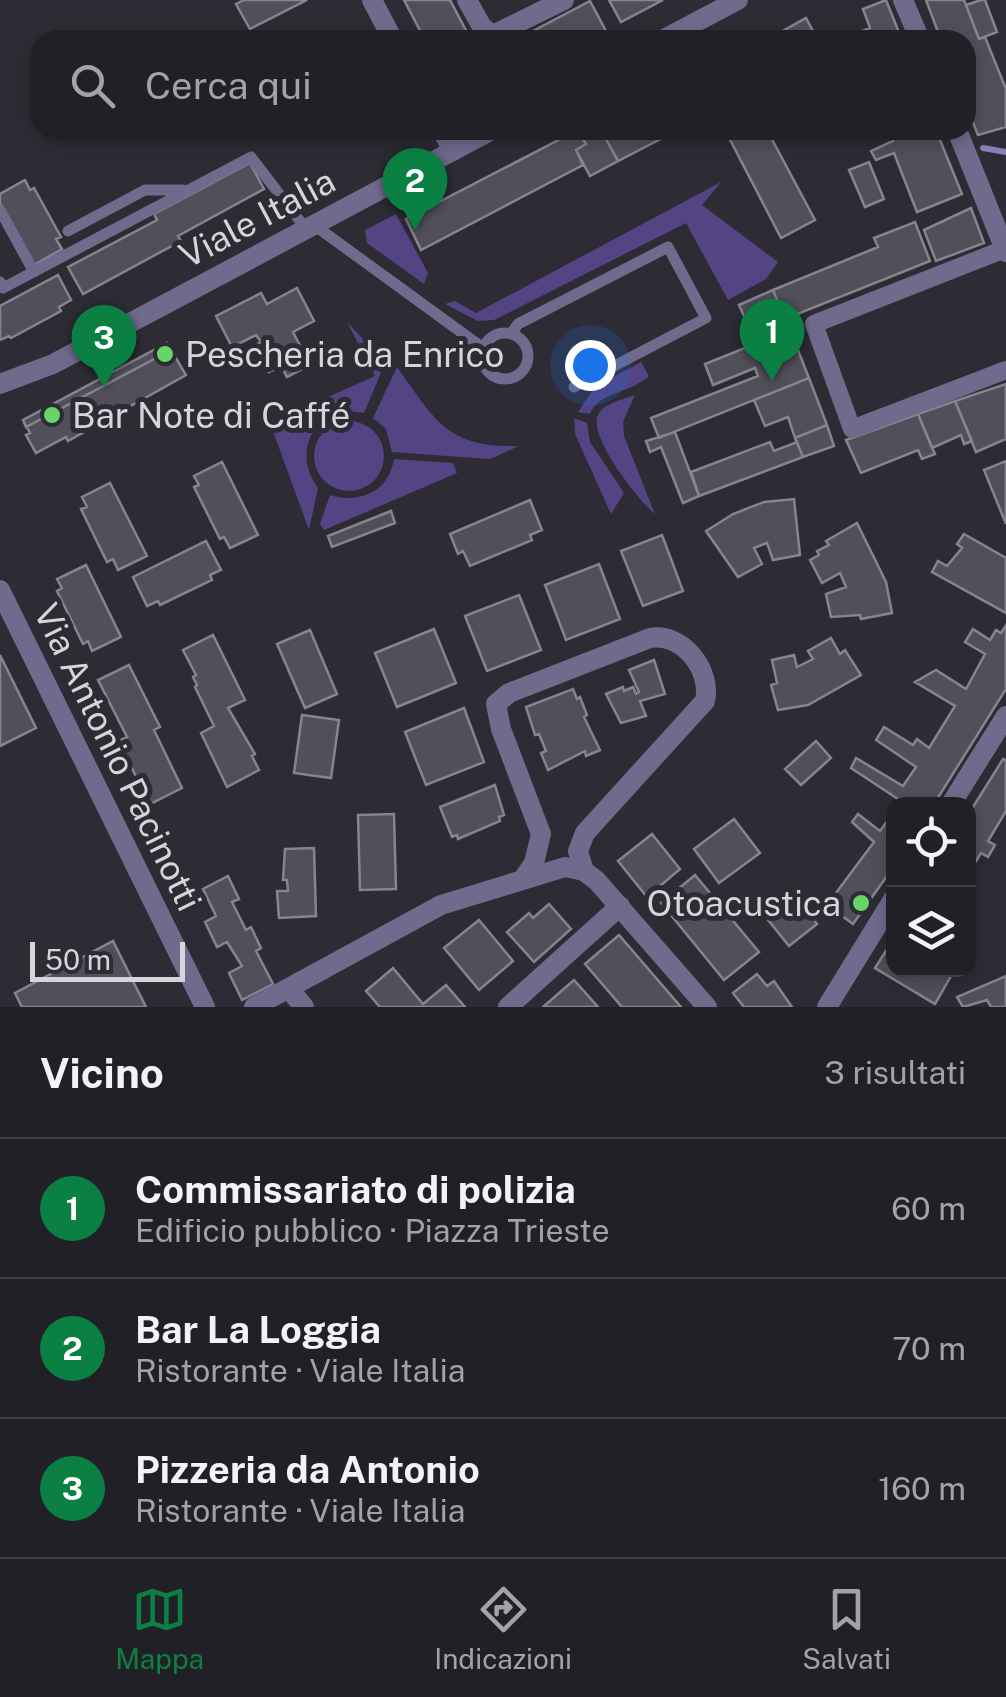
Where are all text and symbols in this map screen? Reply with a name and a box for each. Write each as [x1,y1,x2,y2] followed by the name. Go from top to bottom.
[30,30,976,140] search box
[65,58,120,113] icon: search
[145,63,312,108] text: Cerca qui
[382,148,448,230] pin: 2
[172,160,342,276] street label: Viale Italia
[740,298,804,381] pin: 1
[72,304,136,387] pin: 3
[185,334,504,375] place label: Pescheria da Enrico
[565,340,616,391] your location
[154,343,176,365] marker: Pescheria da Enrico
[72,395,350,436] place label: Bar Note di Caffé
[41,404,63,426] marker: Bar Note di Caffé
[26,597,210,917] street label: Via Antonio Pacinotti
[886,797,976,977] map controls
[886,797,976,887] button: locate
[646,883,841,924] place label: Otoacustica
[886,887,976,977] button: layers
[850,892,872,914] marker: Otoacustica
[30,937,185,981] scale bar
[45,943,111,976] text: 50 m
[40,1048,164,1097] text: Vicino
[824,1054,966,1091] text: 3 risultati
[135,1167,576,1212] text: Commissariato di polizia
[66,1190,79,1227] text: 1
[891,1190,966,1227] text: 60 m
[135,1212,610,1249] text: Edificio pubblico · Piazza Trieste
[135,1307,381,1352] text: Bar La Loggia
[62,1330,83,1367] text: 2
[892,1330,966,1367] text: 70 m
[135,1352,465,1389] text: Ristorante · Viale Italia
[135,1447,480,1492] text: Pizzeria da Antonio
[62,1470,83,1507] text: 3
[878,1470,966,1507] text: 160 m
[135,1492,465,1529] text: Ristorante · Viale Italia
[115,1582,204,1675] tab: Mappa
[434,1582,572,1675] tab: Indicazioni
[802,1582,891,1675] tab: Salvati

